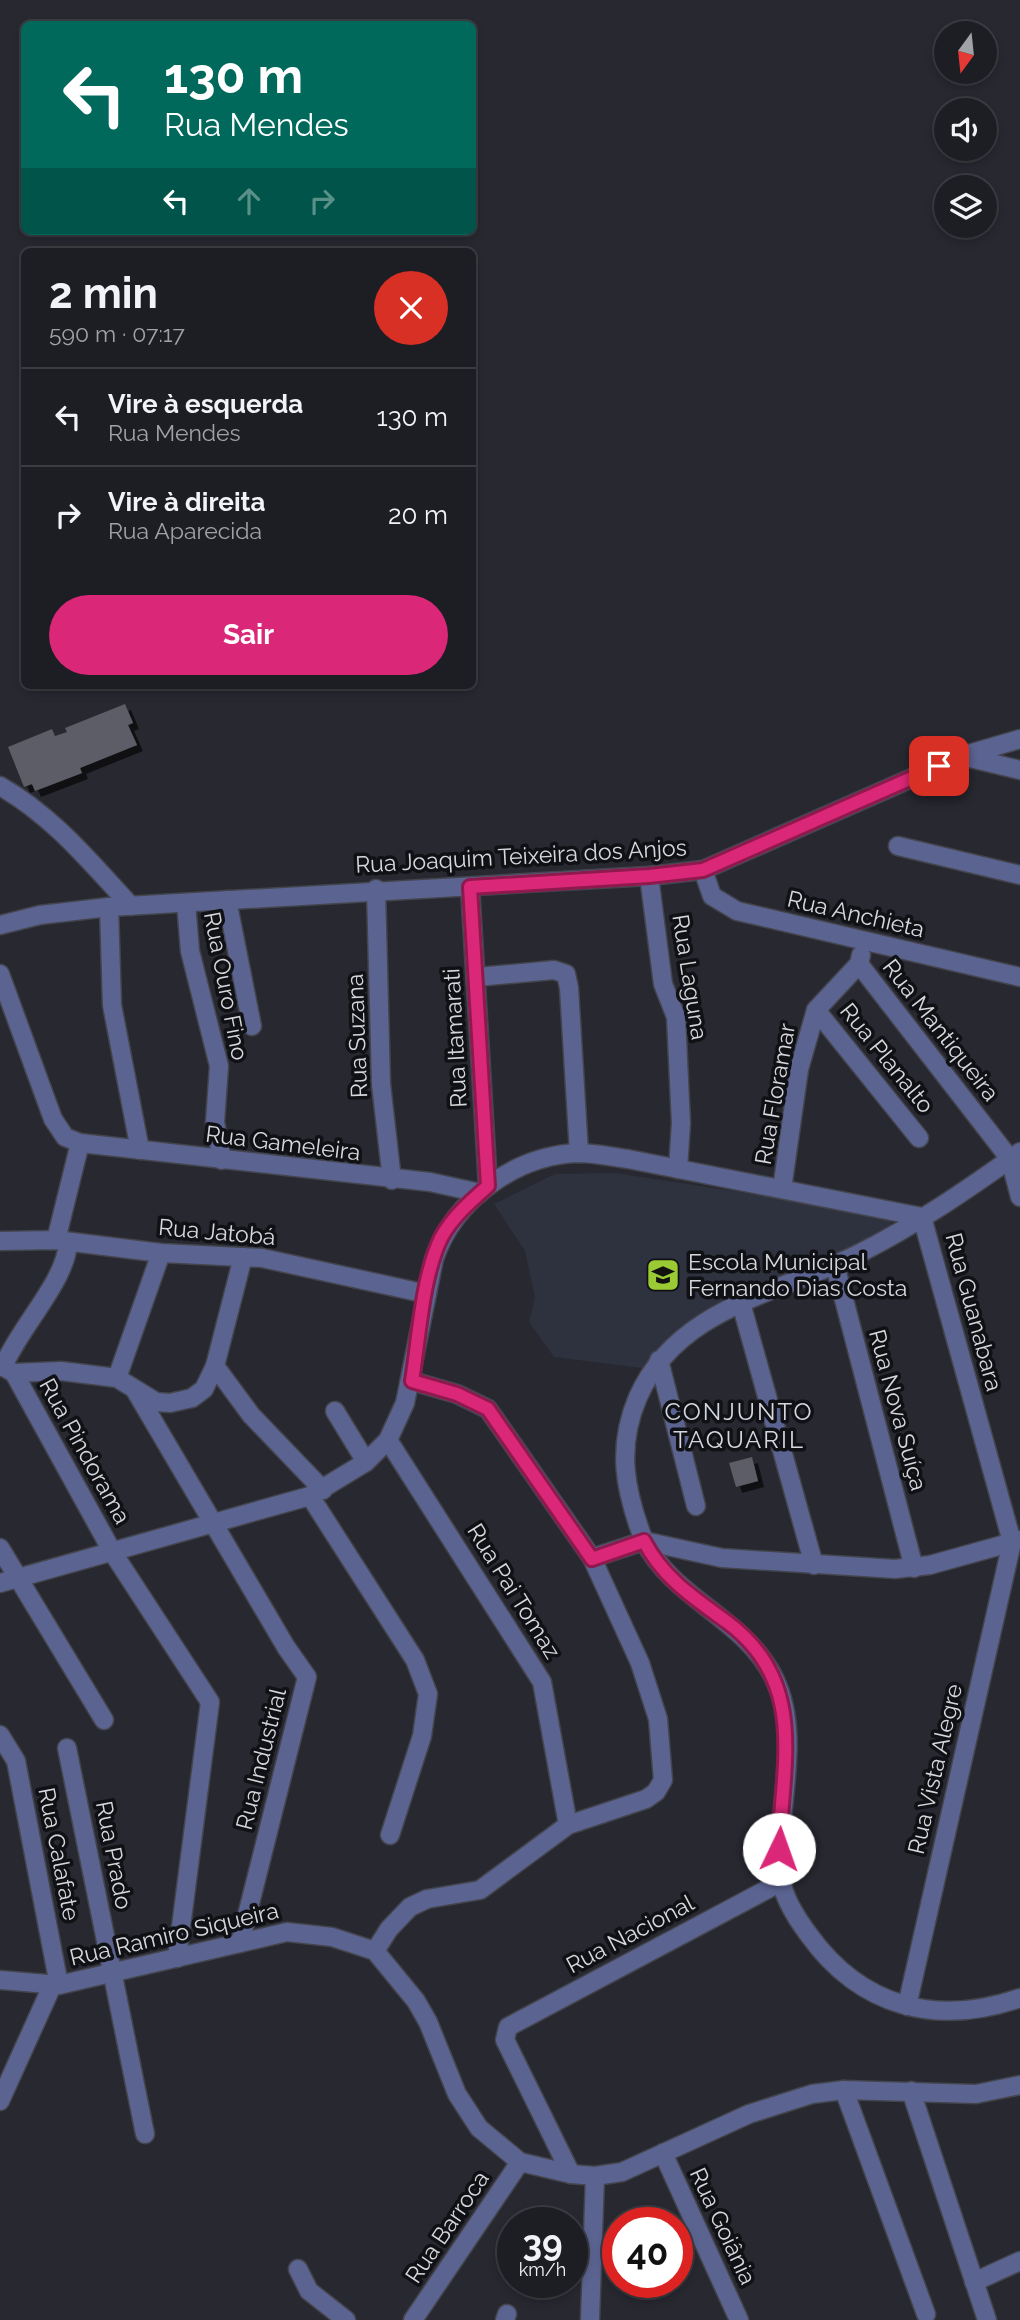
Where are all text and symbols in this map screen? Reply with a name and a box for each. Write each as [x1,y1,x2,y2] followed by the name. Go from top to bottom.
[934,21,998,84] north arrow
[934,21,997,238] map controls
[164,47,303,104] text: 130 m
[49,49,140,140] icon: left
[934,98,997,161] button: sound
[164,106,349,143] text: Rua Mendes
[934,175,997,238] button: layers
[157,182,195,220] icon: left
[230,182,268,220] icon: ahead
[303,182,341,220] icon: right
[49,269,158,318] text: 2 min
[374,271,448,345] button: close
[49,320,185,347] text: 590 m · 07:17
[108,389,303,419] text: Vire à esquerda
[49,398,87,436] icon: left
[377,402,448,432] text: 130 m
[108,419,241,446] text: Rua Mendes
[108,487,265,517] text: Vire à direita
[49,496,87,534] icon: right
[388,500,448,530] text: 20 m
[108,517,262,544] text: Rua Aparecida
[49,595,448,675] button: Sair
[909,736,969,796] pin
[920,747,958,785] icon: arrive
[355,833,687,878] street label: Rua Joaquim Teixeira dos Anjos
[785,885,927,942] street label: Rua Anchieta
[199,909,254,1062] street label: Rua Ouro Fino
[667,912,714,1042] street label: Rua Laguna
[878,953,1005,1106] street label: Rua Mantiqueira
[437,968,472,1108] street label: Rua Itamarati
[341,973,372,1099] street label: Rua Suzana
[835,997,940,1118] street label: Rua Planalto
[749,1021,800,1167] street label: Rua Floramar
[204,1120,362,1165] street label: Rua Gameleira
[157,1213,277,1250] street label: Rua Jatobá
[940,1230,1009,1394] street label: Rua Guanabara
[688,1248,907,1301] place label: Escola Municipal Fernando Dias Costa
[644,1256,682,1294] school or university icon: Escola Municipal Fernando Dias Costa
[864,1326,933,1493] street label: Rua Nova Suíça
[34,1373,136,1528] street label: Rua Pindorama
[664,1397,814,1454] district label: CONJUNTO TAQUARIL
[462,1518,567,1663] street label: Rua Pai Tomaz
[902,1681,967,1857] street label: Rua Vista Alegre
[230,1685,291,1832] street label: Rua Industrial
[33,1785,86,1923] street label: Rua Calafate
[91,1798,138,1911] street label: Rua Prado
[742,1812,816,1886] position arrow
[561,1888,699,1978] street label: Rua Nacional
[67,1896,281,1971] street label: Rua Ramiro Siqueira
[685,2163,762,2288] street label: Rua Goiânia
[399,2166,494,2288] street label: Rua Barroca
[602,2207,693,2298] speed limit sign: 40
[522,2223,563,2264] text: 39
[519,2259,566,2280] text: km/h

